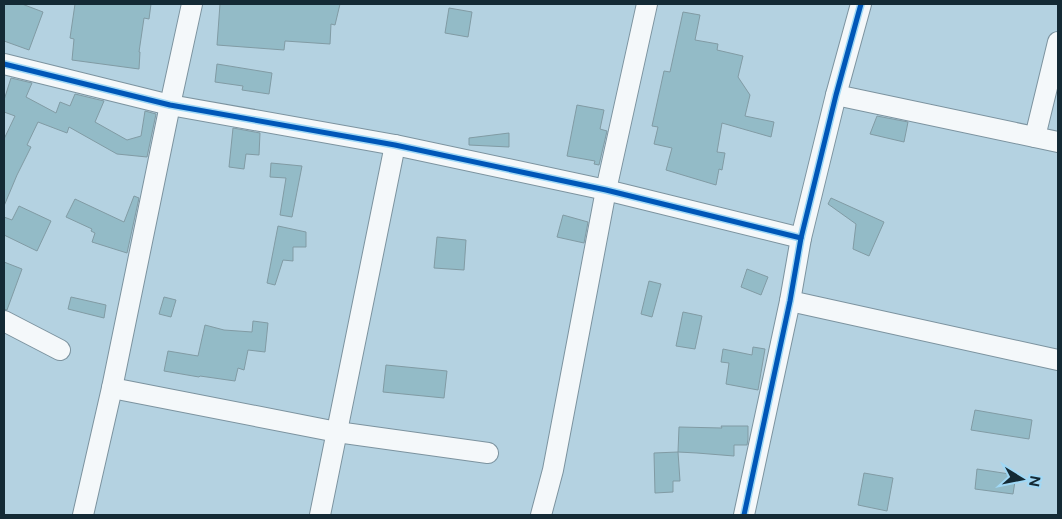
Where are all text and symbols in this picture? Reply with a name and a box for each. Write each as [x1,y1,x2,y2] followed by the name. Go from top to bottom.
[997,454,1047,504] north arrow
[1026,474,1044,488] text: N

